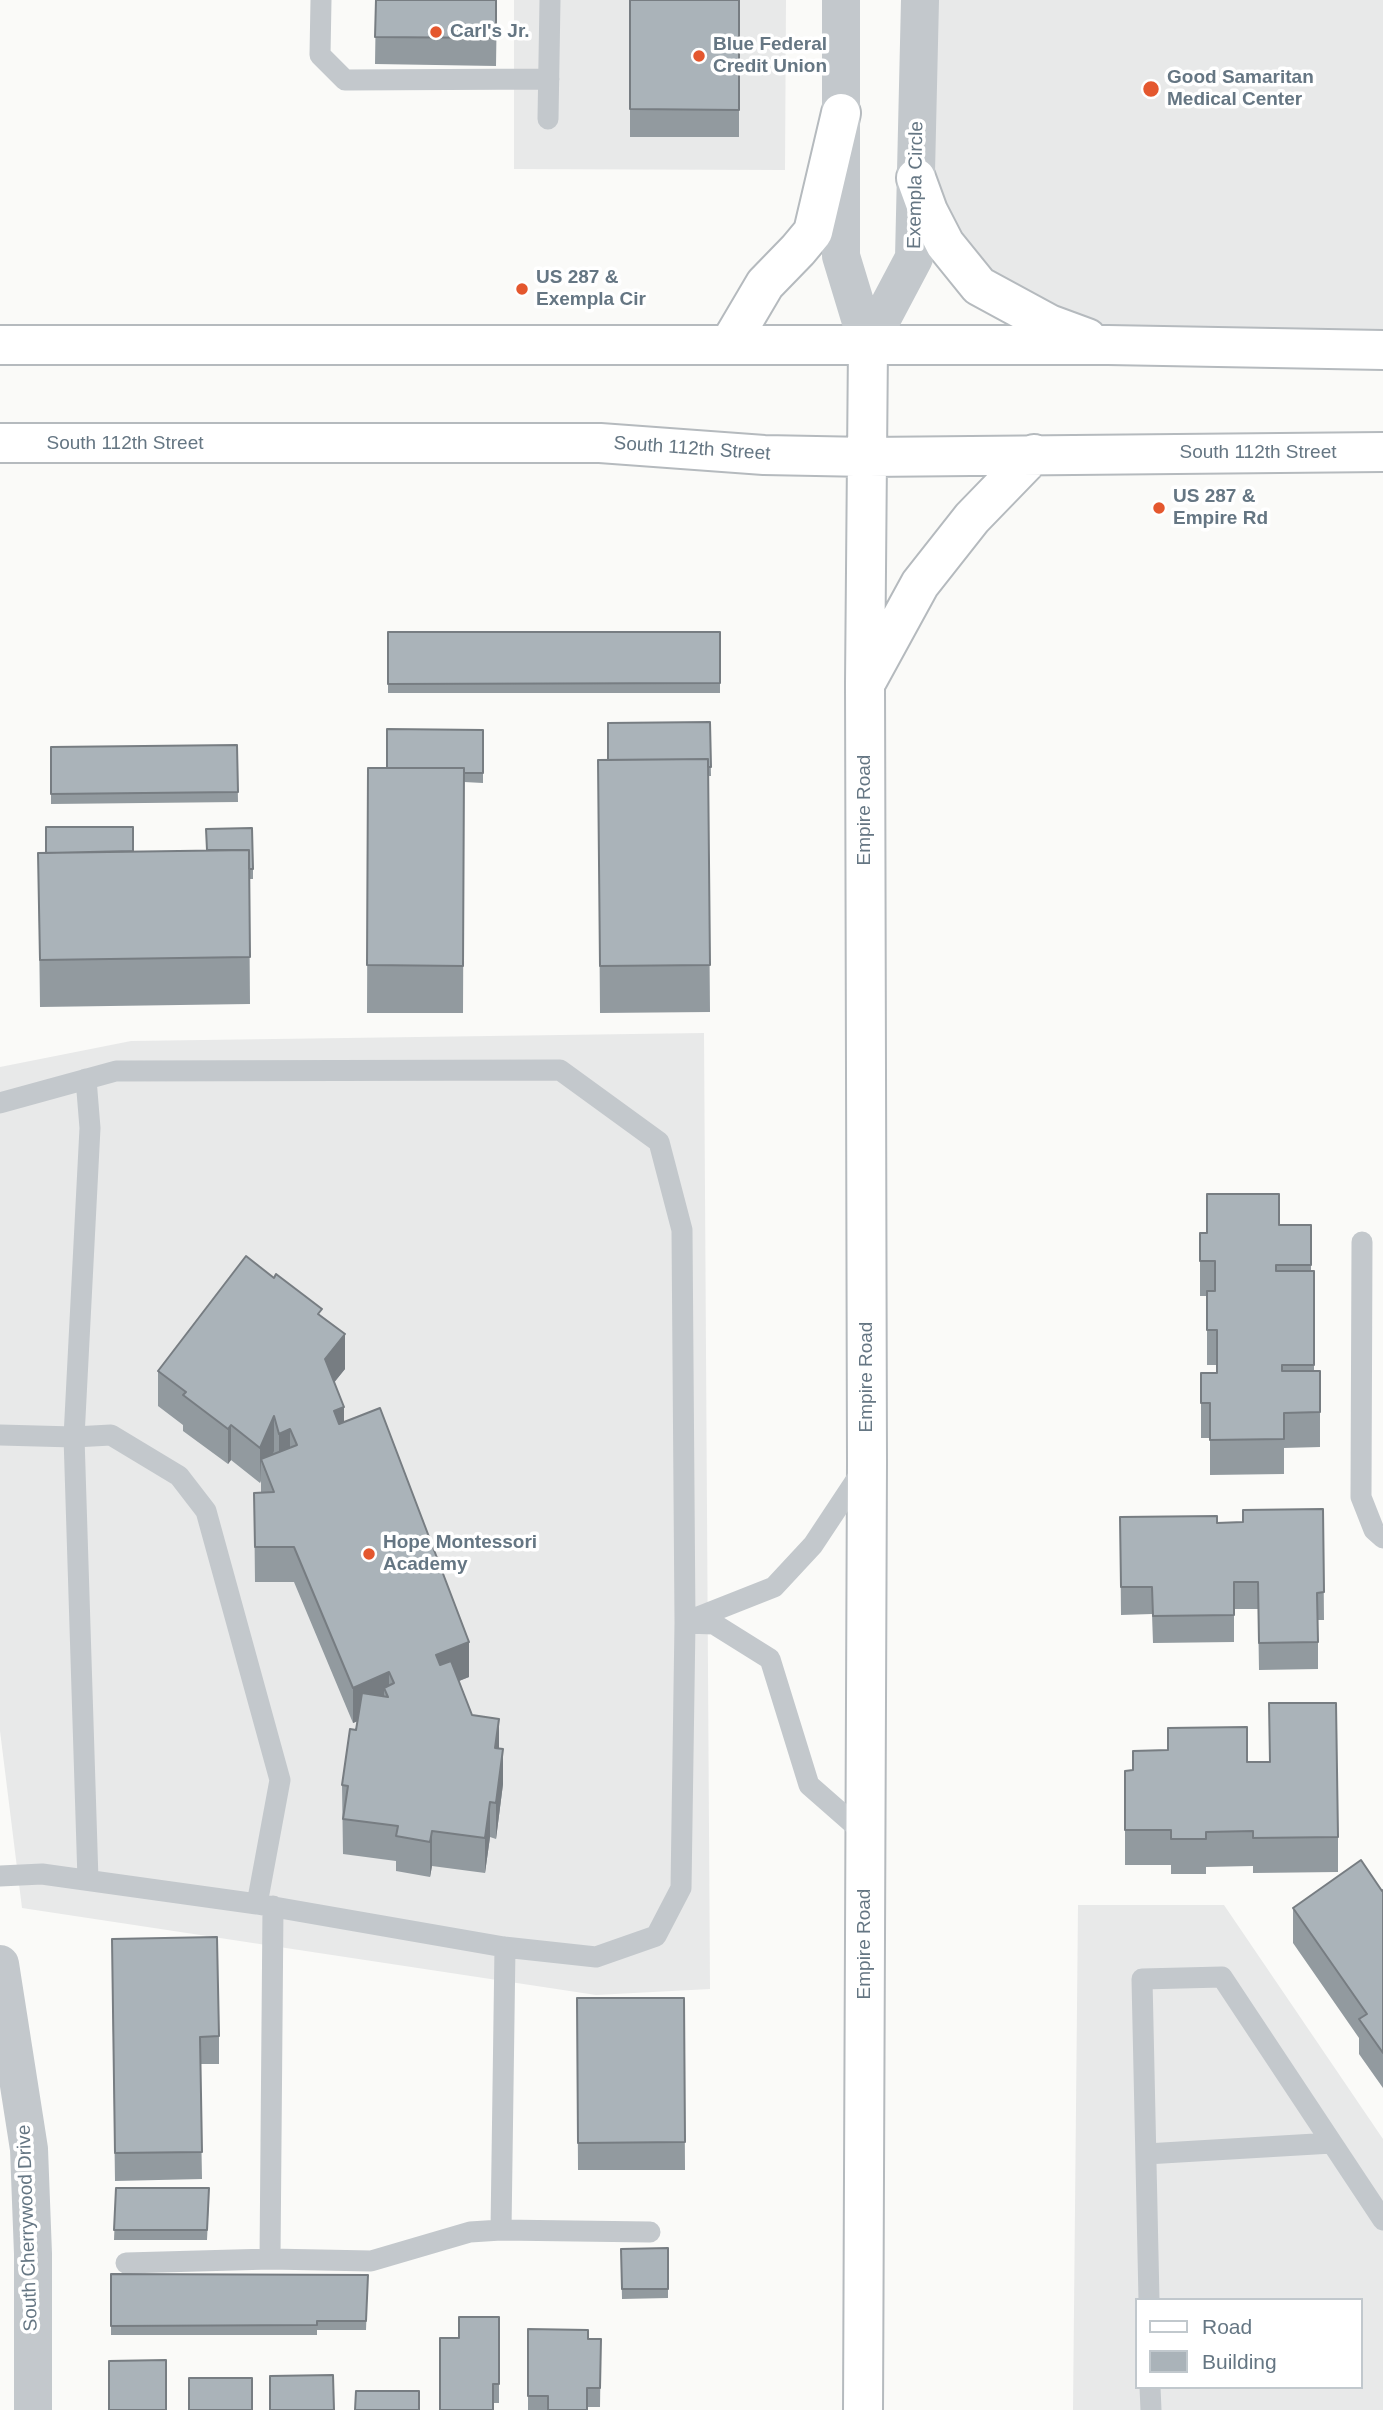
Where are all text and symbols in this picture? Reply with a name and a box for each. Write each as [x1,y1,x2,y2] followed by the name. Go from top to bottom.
[450,21,530,43] place label: Carl's Jr.
[428,24,444,40] marker: Carl's Jr.
[713,34,827,78] place label: Blue Federal Credit Union
[691,48,707,64] marker: Blue Federal Credit Union
[1167,67,1314,111] place label: Good Samaritan Medical Center
[1141,79,1161,99] marker: Good Samaritan Medical Center
[903,121,929,249] street label: Exempla Circle
[536,267,646,311] place label: US 287 & Exempla Cir
[514,281,530,297] marker: US 287 & Exempla Cir
[613,432,771,466] street label: South 112th Street
[46,433,204,455] street label: South 112th Street
[1179,442,1337,464] street label: South 112th Street
[1173,486,1268,530] place label: US 287 & Empire Rd
[1151,500,1167,516] marker: US 287 & Empire Rd
[854,755,876,865] street label: Empire Road
[856,1322,878,1432] street label: Empire Road
[383,1532,537,1576] place label: Hope Montessori Academy
[361,1546,377,1562] marker: Hope Montessori Academy
[854,1889,876,1999] street label: Empire Road
[13,2124,43,2332] street label: South Cherrywood Drive
[1134,2298,1362,2389] legend
[1202,2315,1252,2338] text: Road
[1202,2350,1277,2373] text: Building

